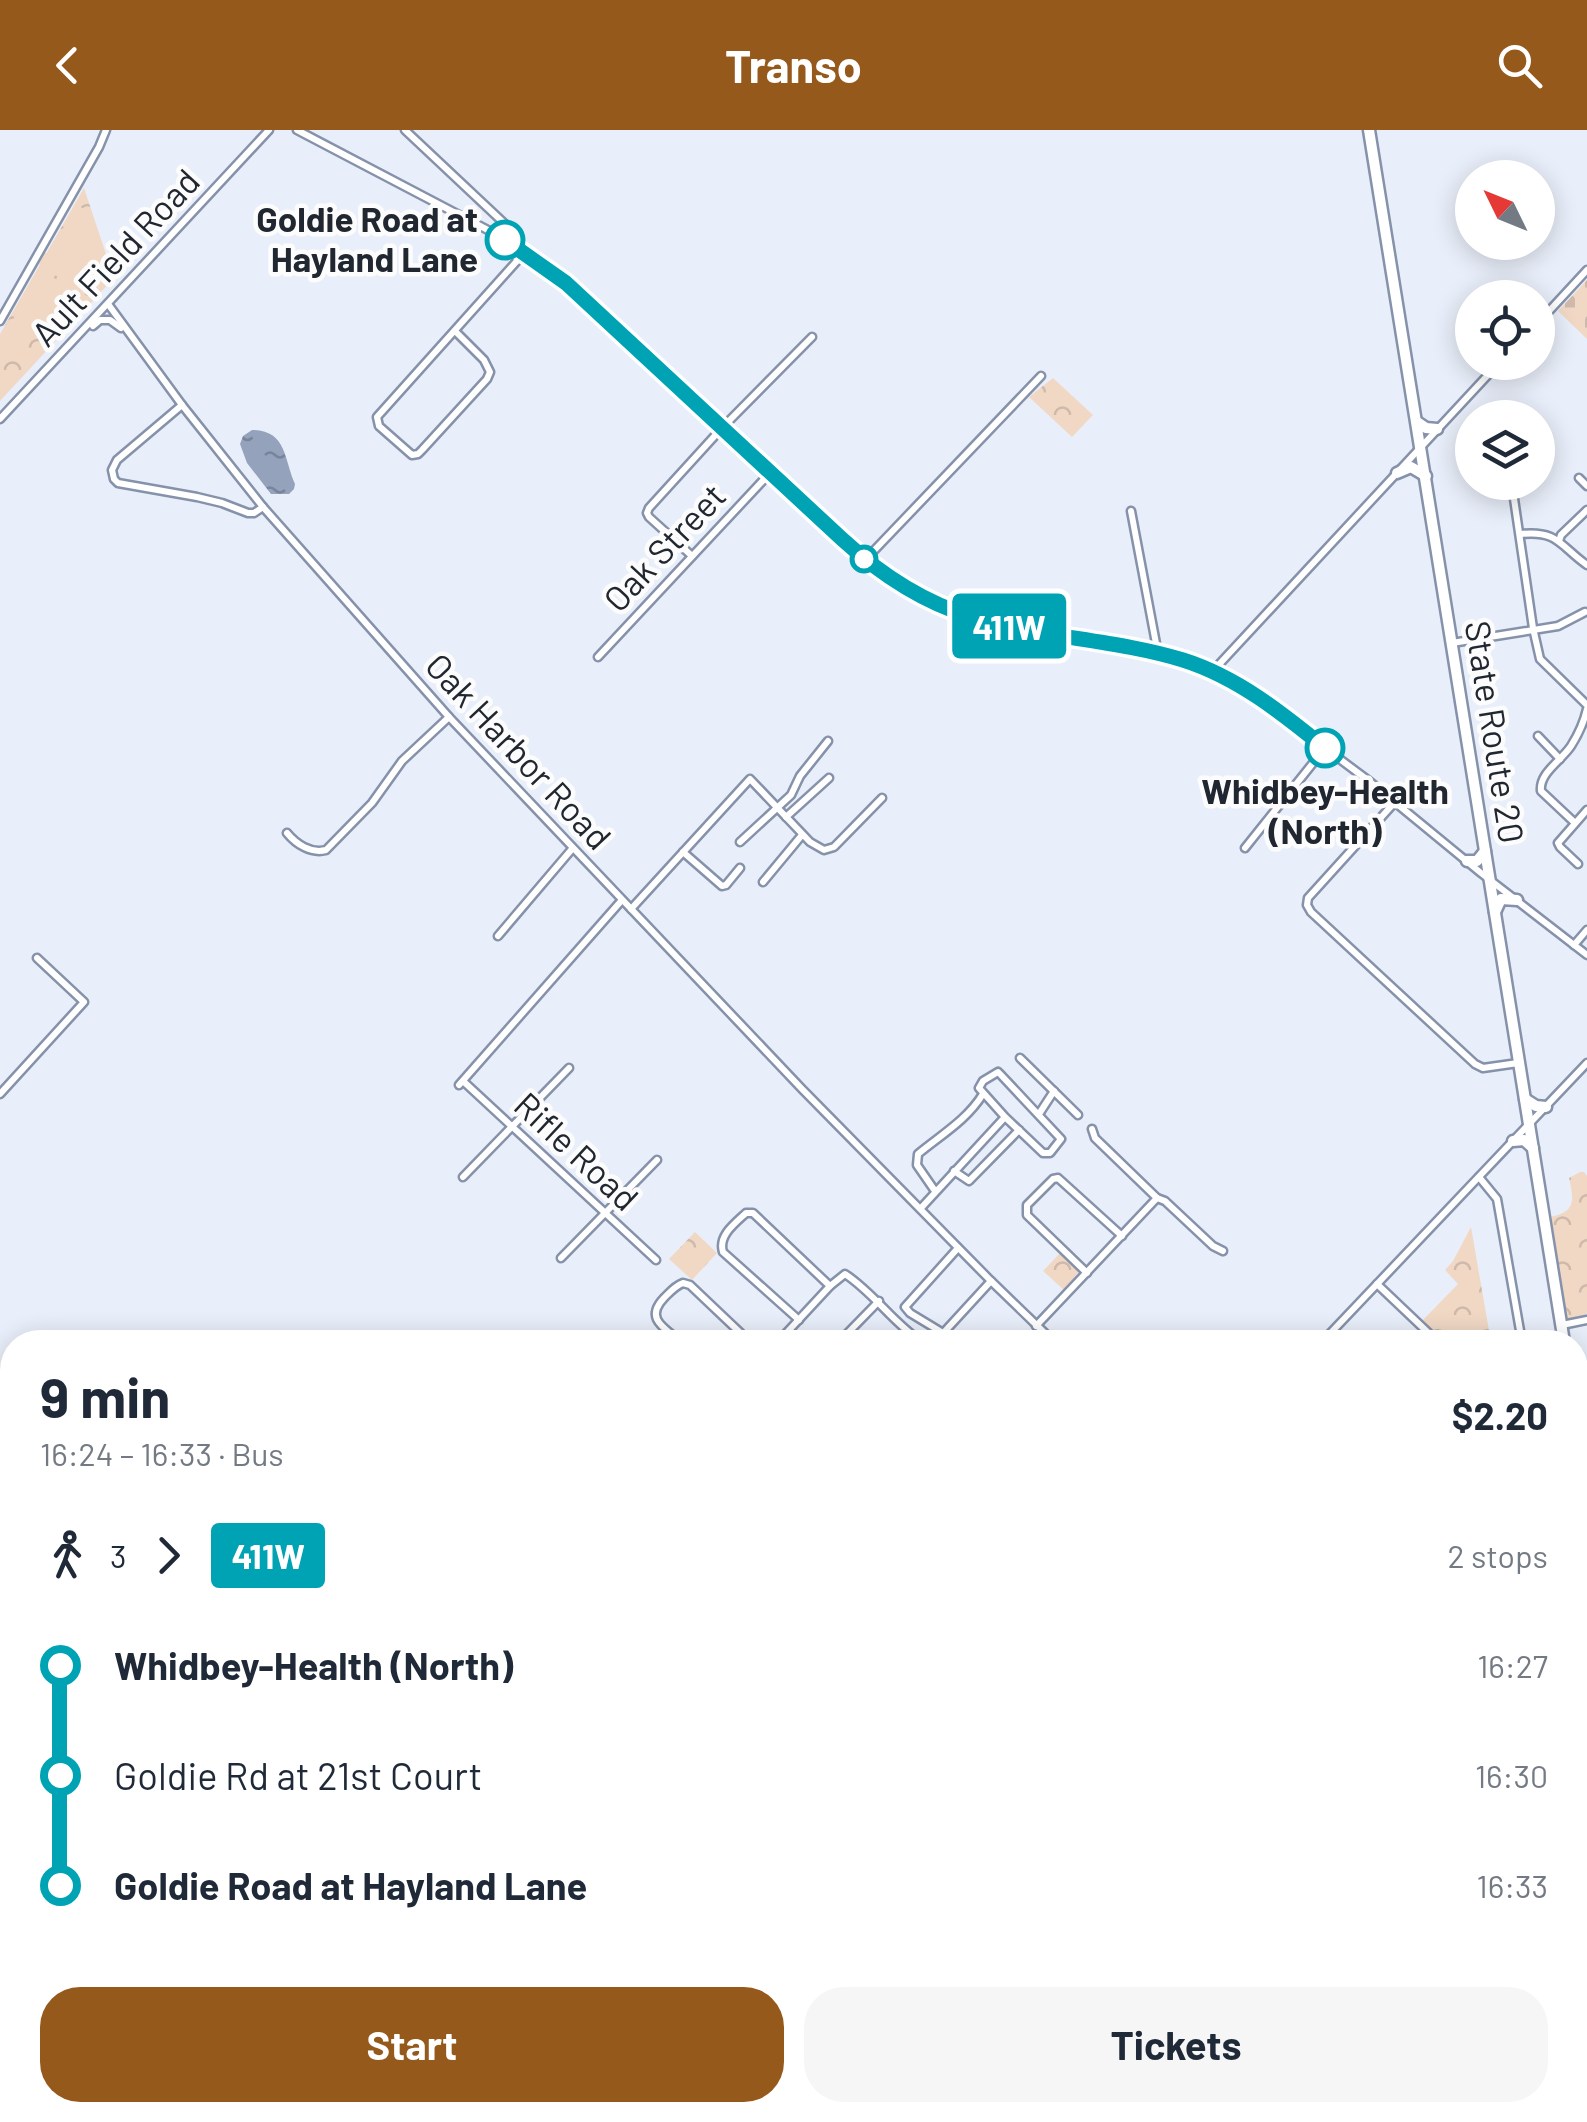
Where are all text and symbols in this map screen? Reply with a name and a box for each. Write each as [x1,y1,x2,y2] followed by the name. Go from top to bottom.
[40,38,95,93] icon: back
[725,38,862,92] text: Transo
[1492,38,1547,93] icon: search
[22,159,207,354] street label: Ault Field Road
[1455,160,1555,260] north arrow
[1455,160,1555,500] map controls
[256,197,478,279] place label: Goldie Road at Hayland Lane
[486,221,524,259] marker: Goldie Road at Hayland Lane
[1455,280,1555,380] button: locate
[1455,400,1555,500] button: layers
[594,474,733,619] street label: Oak Street
[851,546,877,572] unlabelled marker
[939,594,1079,658] line badge: 411W
[972,605,1046,647] text: 411W
[1458,618,1534,846] street label: State Route 20
[418,644,621,857] street label: Oak Harbor Road
[1306,729,1344,767] marker: Whidbey-Health (North)
[1201,769,1449,851] place label: Whidbey-Health (North)
[507,1083,648,1218] street label: Rifle Road
[40,1363,170,1429] text: 9 min
[1452,1392,1548,1438] text: $2.20
[40,1434,284,1472] text: 16:24 – 16:33 · Bus
[40,1528,95,1583] icon: walk
[141,1528,196,1583] icon: forward
[231,1534,305,1576] text: 411W
[110,1536,126,1574] text: 3
[1447,1536,1548,1574] text: 2 stops
[114,1642,513,1688] text: Whidbey-Health (North)
[1477,1646,1548,1684] text: 16:27
[114,1752,482,1798] text: Goldie Rd at 21st Court
[1475,1756,1548,1794] text: 16:30
[114,1862,587,1908] text: Goldie Road at Hayland Lane
[1477,1866,1548,1904] text: 16:33
[40,1987,784,2102] button: Start
[804,1987,1548,2102] button: Tickets

